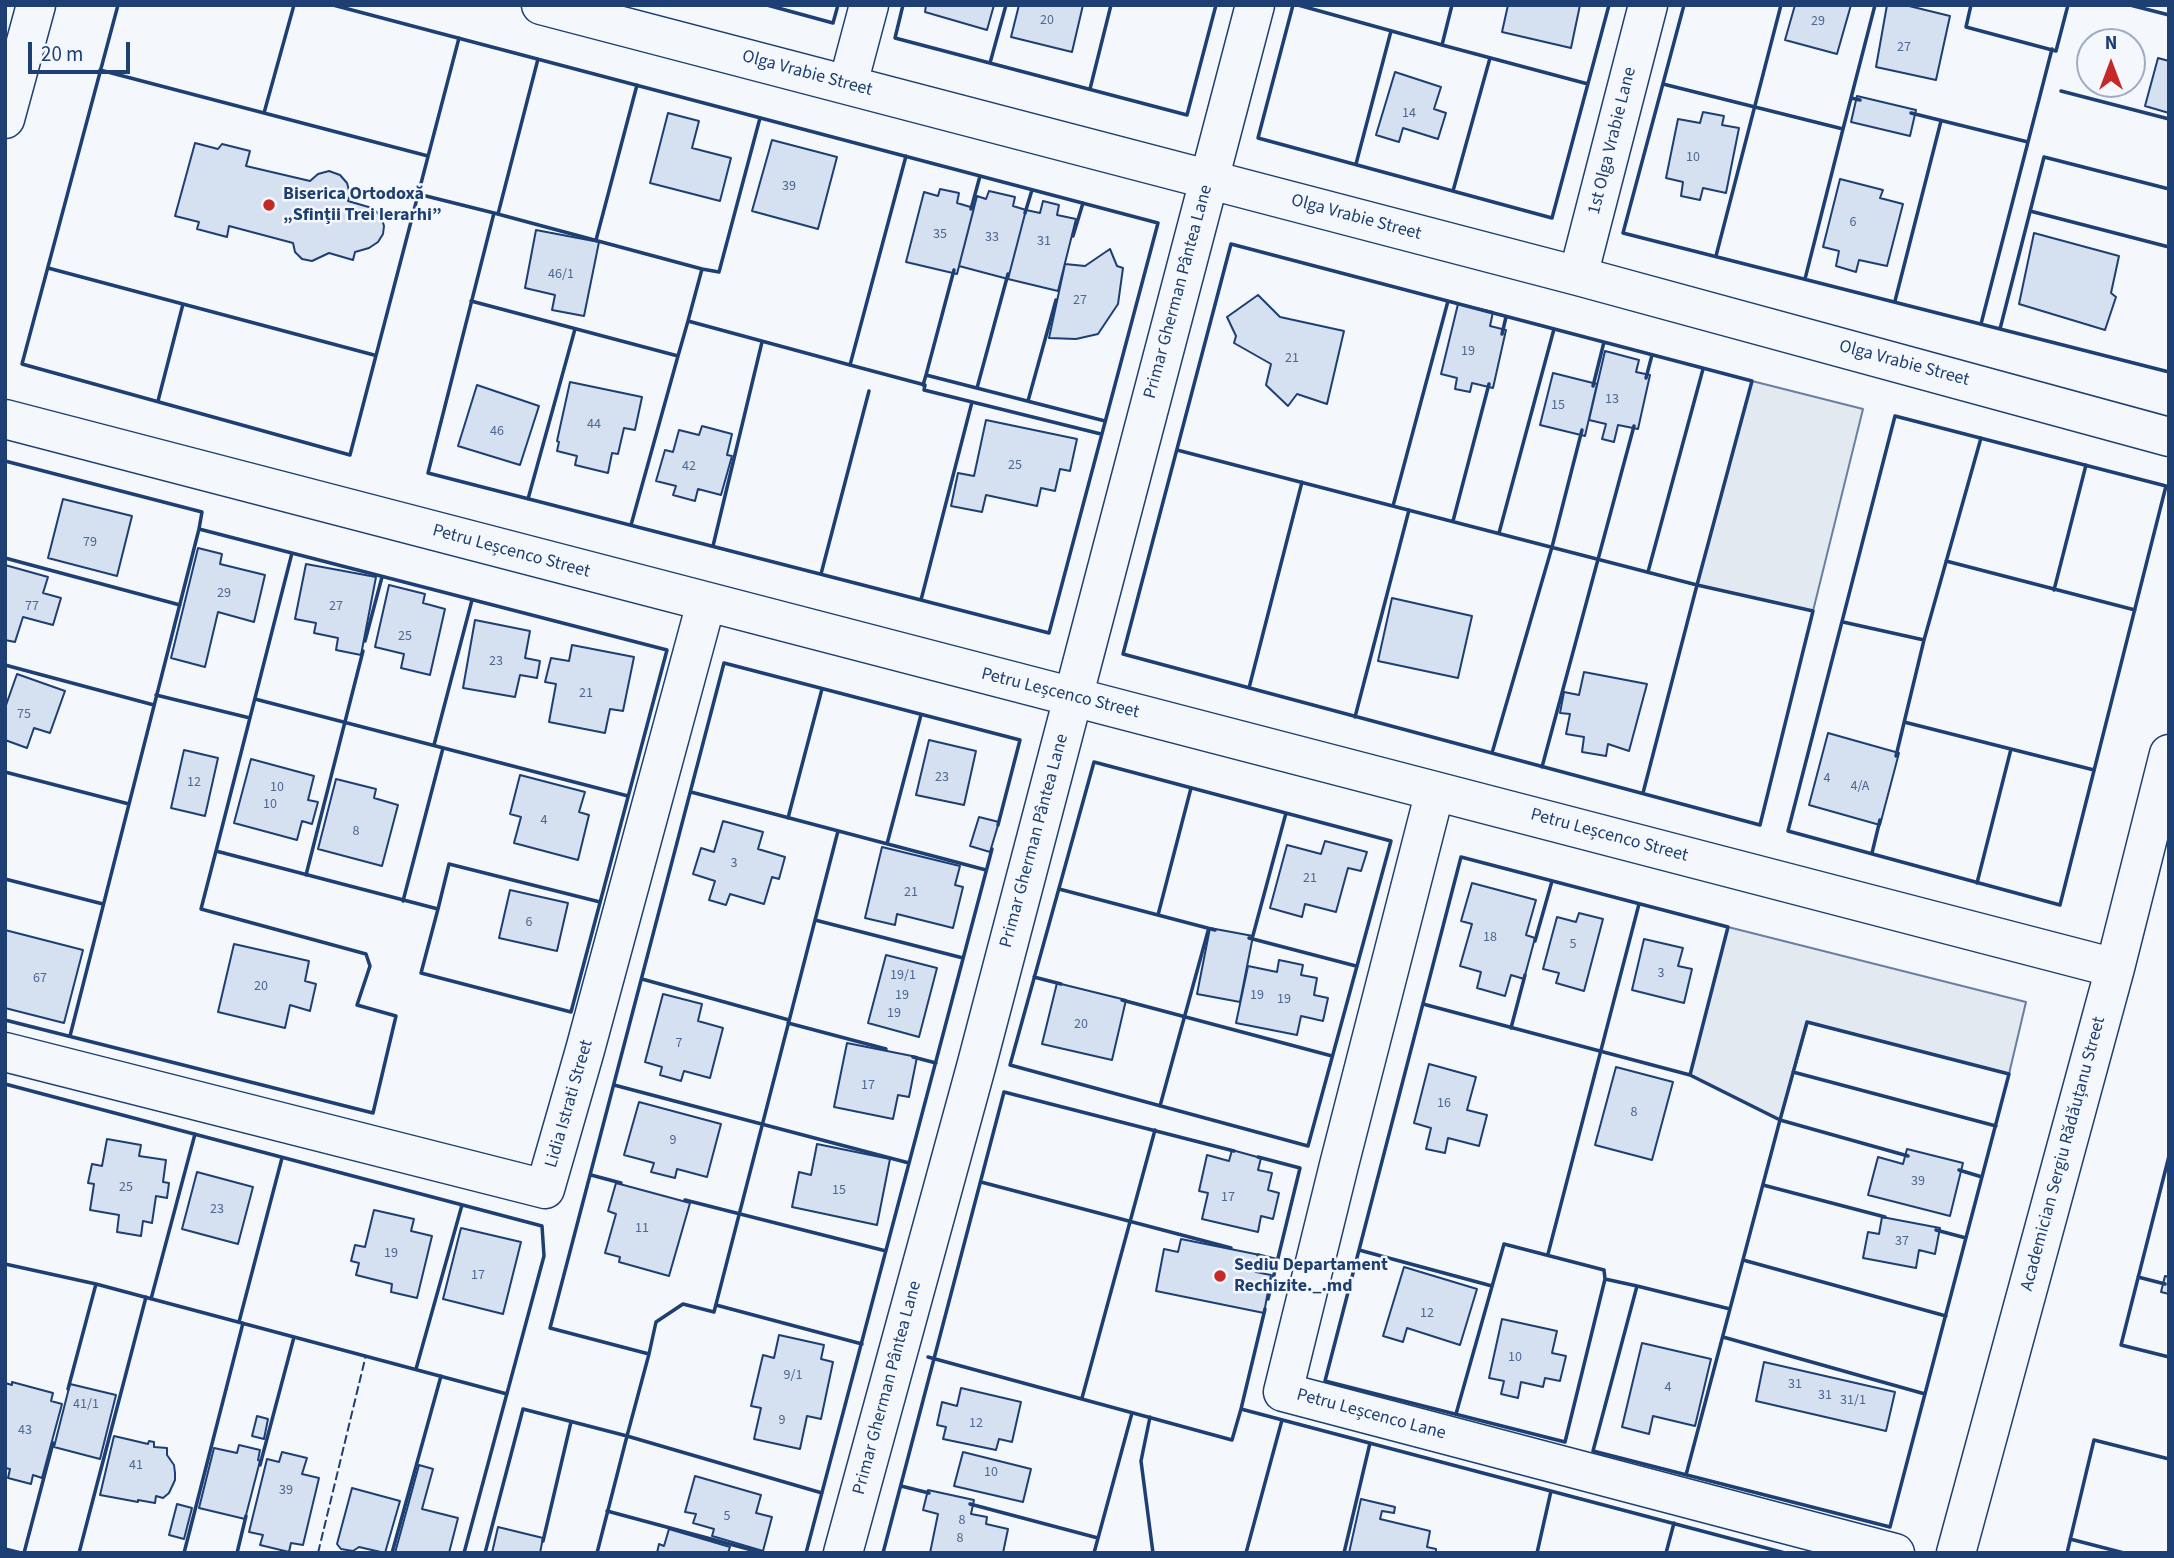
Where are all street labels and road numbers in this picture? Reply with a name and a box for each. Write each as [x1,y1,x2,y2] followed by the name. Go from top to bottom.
[740,46,874,102] street label: Olga Vrabie Street
[1584,65,1642,217] street label: 1st Olga Vrabie Lane
[1140,183,1218,401] street label: Primar Gherman Pântea Lane
[1289,190,1423,246] street label: Olga Vrabie Street
[1837,336,1971,392] street label: Olga Vrabie Street
[430,521,592,583] street label: Petru Leșcenco Street
[979,664,1141,724] street label: Petru Leșcenco Street
[996,732,1074,950] street label: Primar Gherman Pântea Lane
[1528,805,1690,867] street label: Petru Leșcenco Street
[2017,1015,2111,1293] street label: Academician Sergiu Rădăuțanu Street
[541,1038,599,1170] street label: Lidia Istrati Street
[849,1279,927,1497] street label: Primar Gherman Pântea Lane
[1294,1385,1448,1445] street label: Petru Leșcenco Lane

